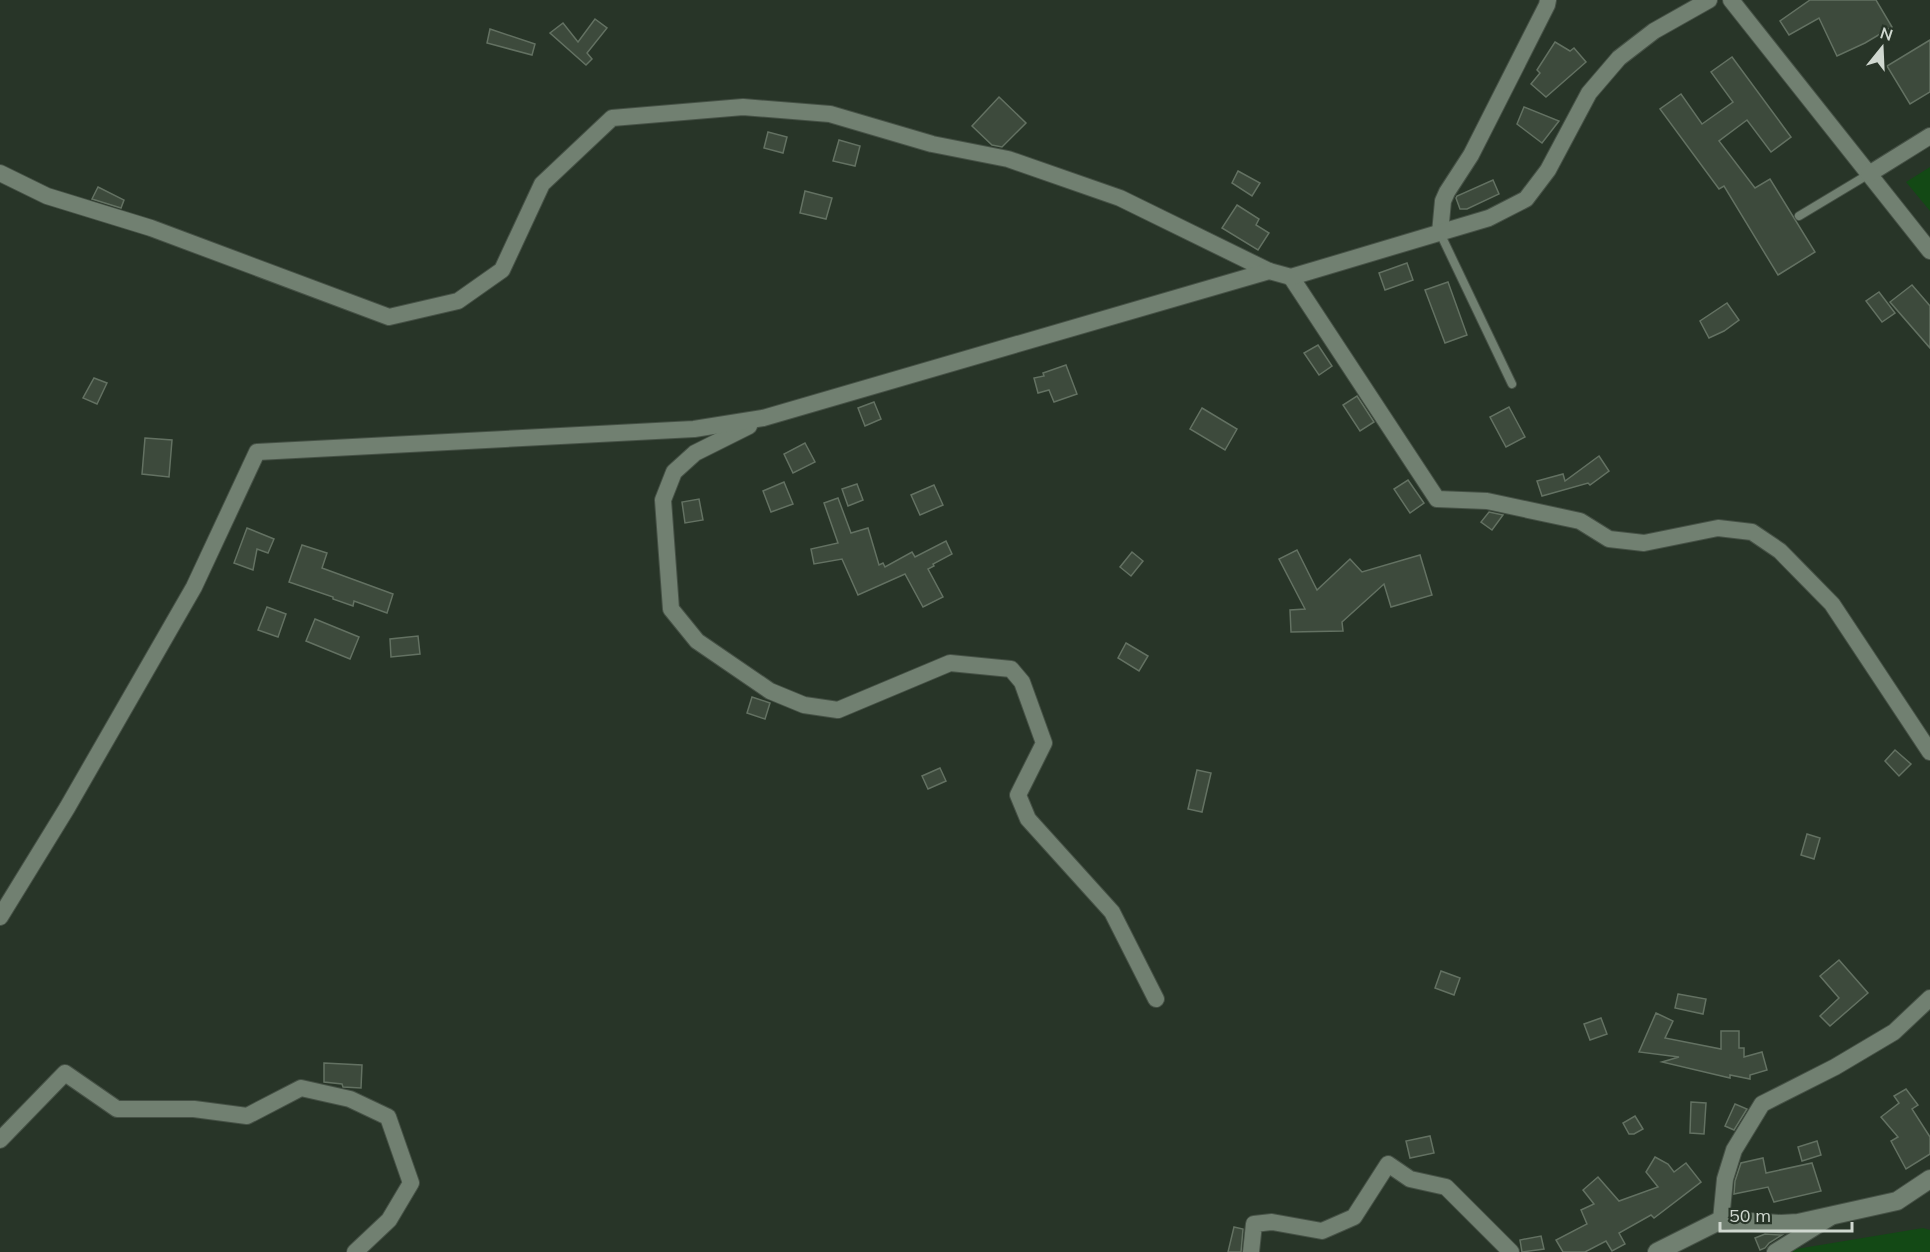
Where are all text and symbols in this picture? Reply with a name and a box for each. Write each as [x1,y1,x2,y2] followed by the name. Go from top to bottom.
[1852,18,1912,78] north arrow
[1878,22,1895,45] text: N
[1720,1195,1852,1233] scale bar
[1729,1204,1771,1227] text: 50 m

